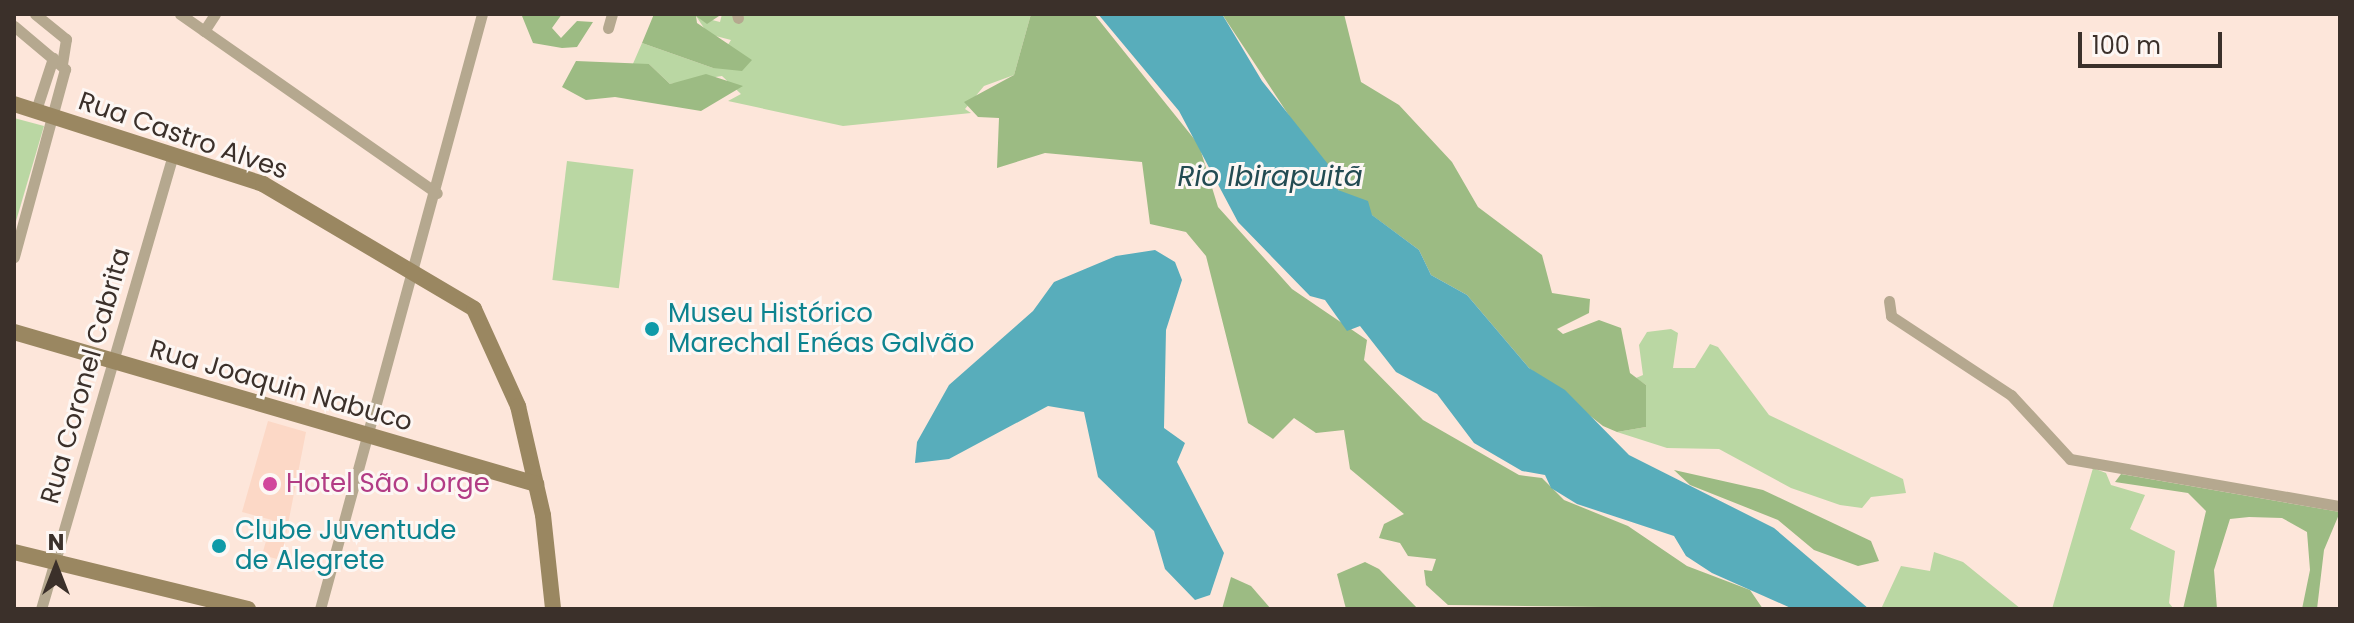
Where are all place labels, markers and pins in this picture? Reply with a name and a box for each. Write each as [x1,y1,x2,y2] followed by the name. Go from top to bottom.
[668,298,974,360] place label: Museu Histórico Marechal Enéas Galvão
[643,320,661,338] marker: Museu Histórico Marechal Enéas Galvão
[286,468,490,500] place label: Hotel São Jorge
[261,475,279,493] marker: Hotel São Jorge
[235,515,456,576] place label: Clube Juventude de Alegrete
[210,537,228,555] marker: Clube Juventude de Alegrete

